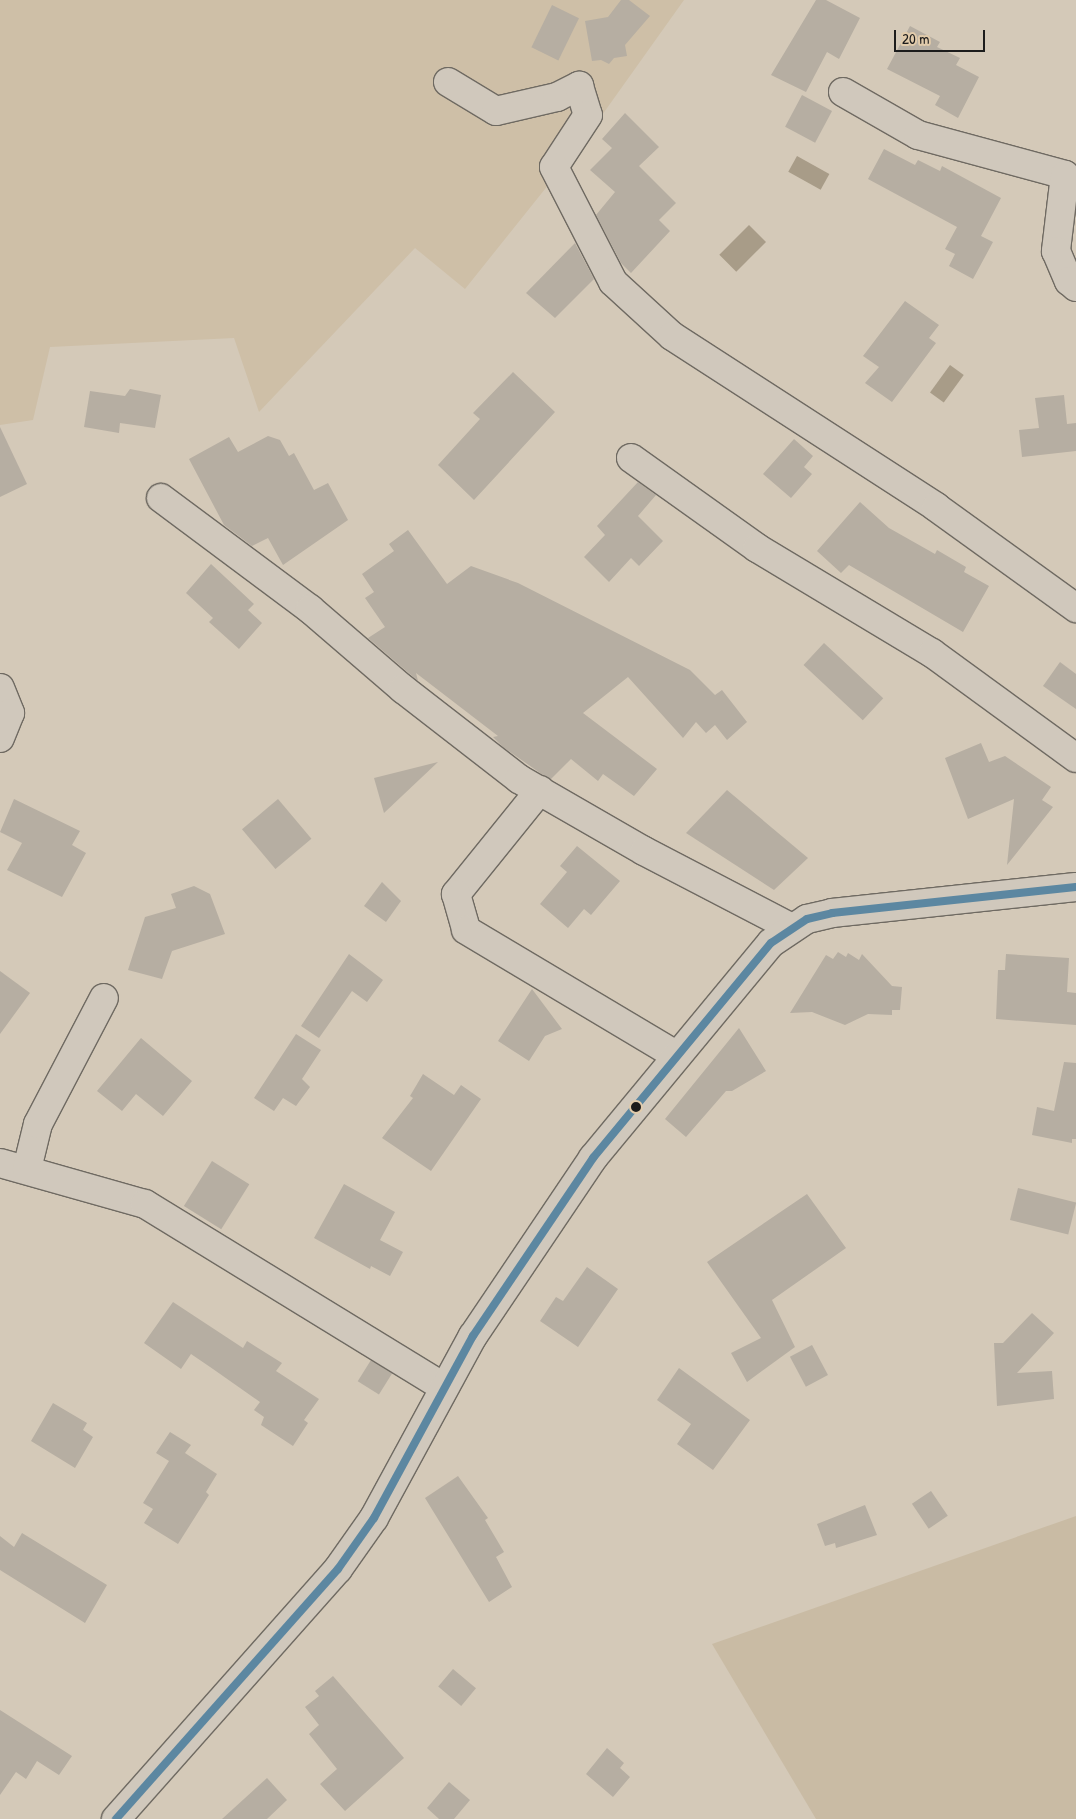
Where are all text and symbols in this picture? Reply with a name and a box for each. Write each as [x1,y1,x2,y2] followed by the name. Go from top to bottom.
[896,20,987,52] scale bar
[902,28,929,49] text: 20 m
[631,1102,641,1112] unlabelled marker

